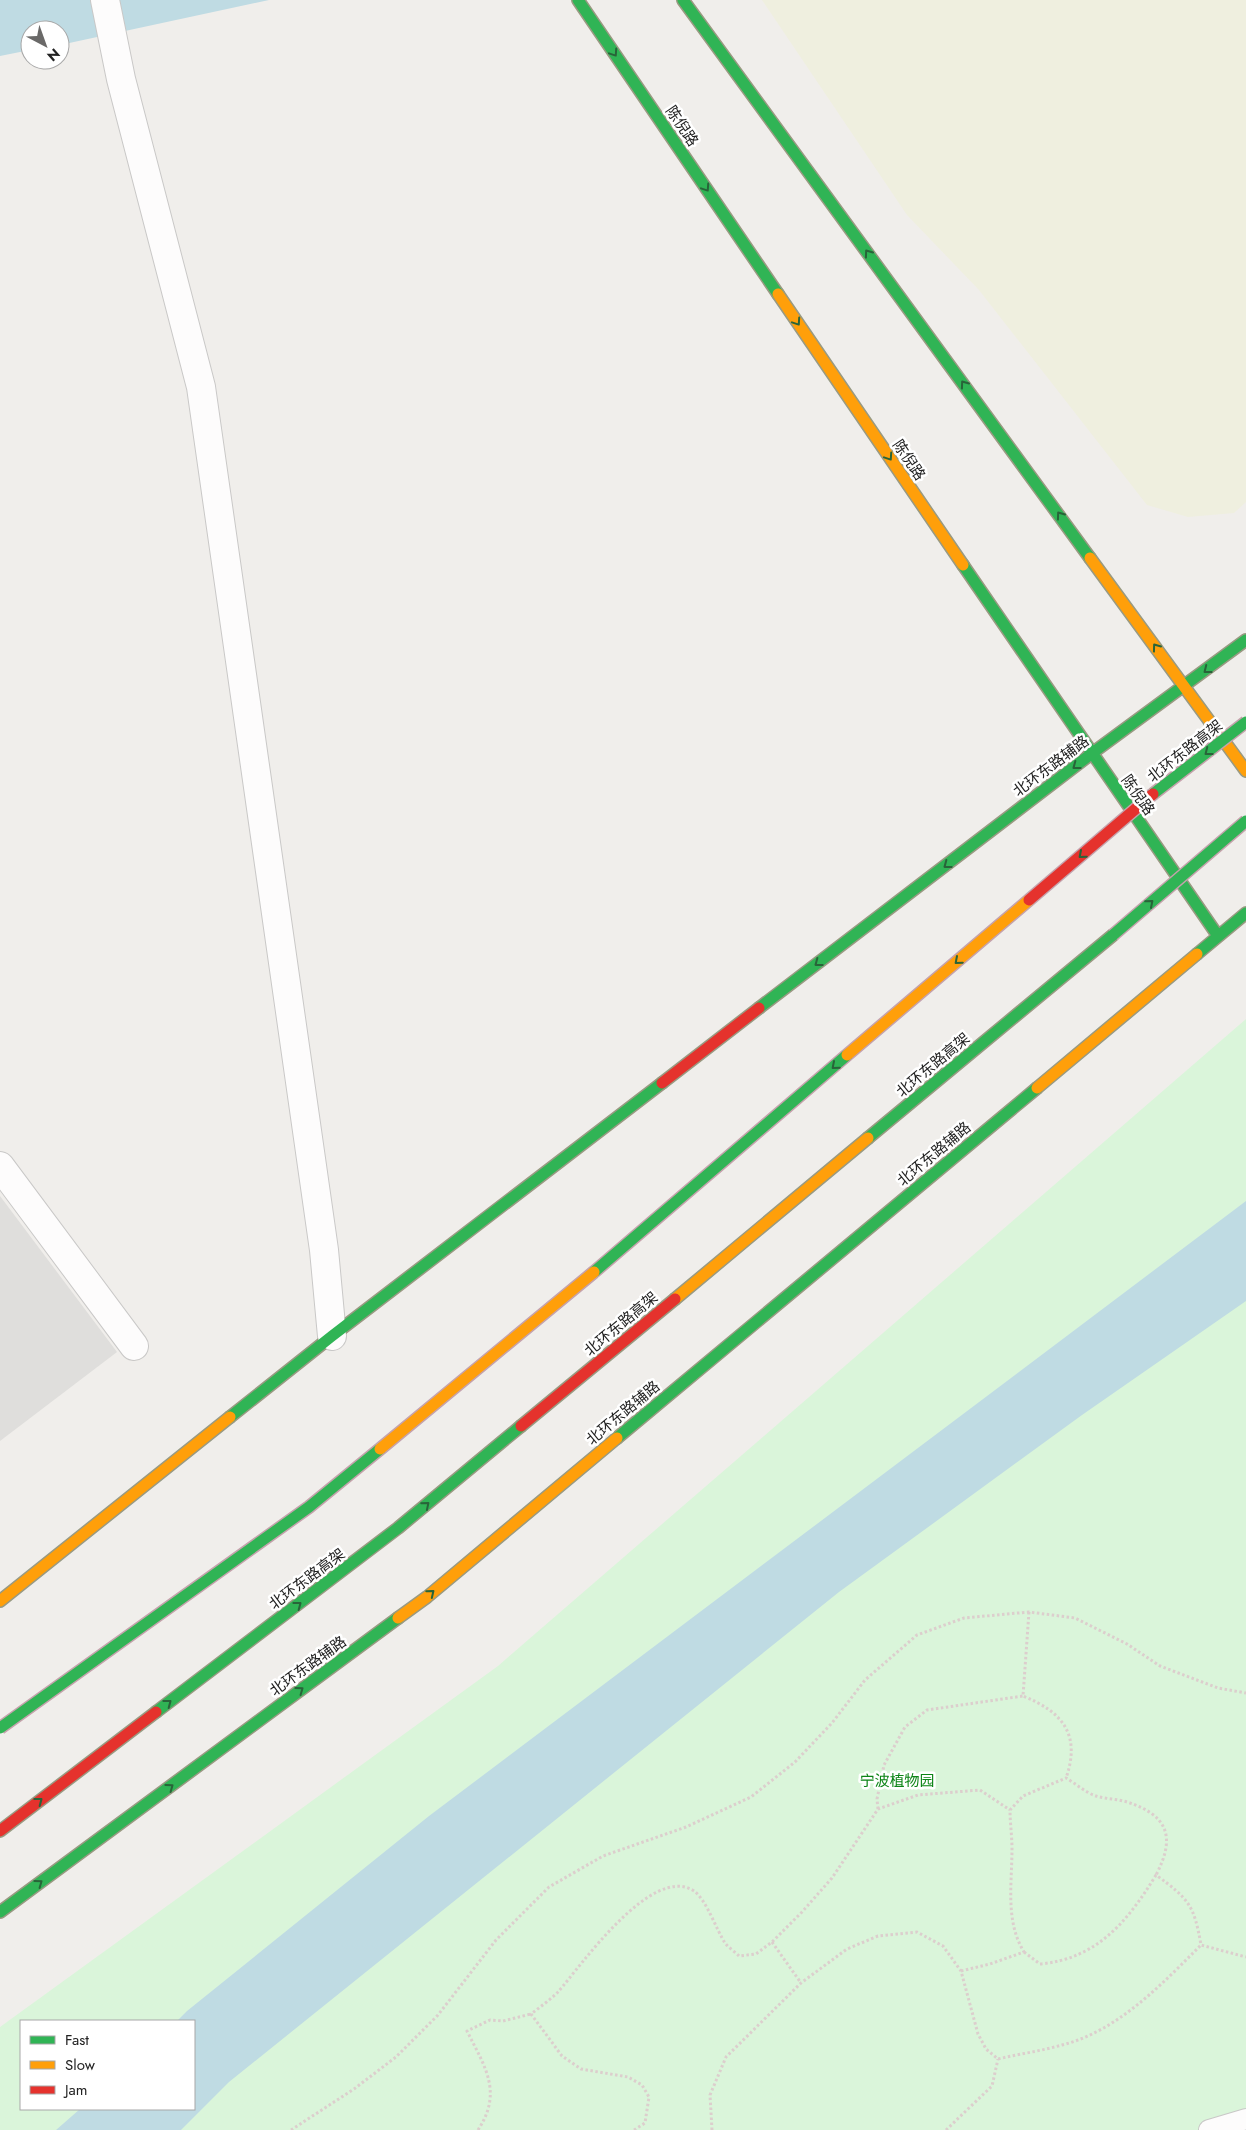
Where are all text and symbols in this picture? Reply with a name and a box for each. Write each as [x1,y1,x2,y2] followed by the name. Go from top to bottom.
[20,20,70,70] north arrow
[43,44,64,66] text: N
[608,48,618,57] one-way arrow
[660,101,704,151] street label: 陈倪路
[700,182,709,192] one-way arrow
[865,249,874,259] one-way arrow
[791,316,800,326] one-way arrow
[961,380,970,390] one-way arrow
[887,435,931,485] street label: 陈倪路
[883,451,892,460] one-way arrow
[1057,511,1066,521] one-way arrow
[1152,643,1162,652] one-way arrow
[1204,664,1213,672] one-way arrow
[1143,715,1227,787] street label: 北环东路高架
[1008,730,1094,802] street label: 北环东路辅路
[1205,747,1214,755] one-way arrow
[1073,760,1082,768] one-way arrow
[1116,770,1160,820] street label: 陈倪路
[1078,849,1087,858] one-way arrow
[944,859,953,867] one-way arrow
[1144,900,1153,909] one-way arrow
[955,955,964,964] one-way arrow
[815,958,824,966] one-way arrow
[891,1028,975,1102] street label: 北环东路高架
[831,1061,840,1070] one-way arrow
[892,1117,976,1191] street label: 北环东路辅路
[579,1287,663,1361] street label: 北环东路高架
[581,1376,665,1450] street label: 北环东路辅路
[420,1503,429,1511] one-way arrow
[264,1543,350,1615] street label: 北环东路高架
[425,1590,434,1598] one-way arrow
[292,1602,301,1610] one-way arrow
[265,1631,351,1701] street label: 北环东路辅路
[295,1687,304,1696] one-way arrow
[162,1700,172,1709] one-way arrow
[859,1770,935,1792] park label: 宁波植物园
[164,1784,173,1792] one-way arrow
[33,1799,42,1807] one-way arrow
[33,1880,43,1889] one-way arrow
[20,2020,195,2110] legend
[65,2029,89,2051] text: Fast
[65,2054,96,2076] text: Slow
[63,2079,88,2101] text: Jam

